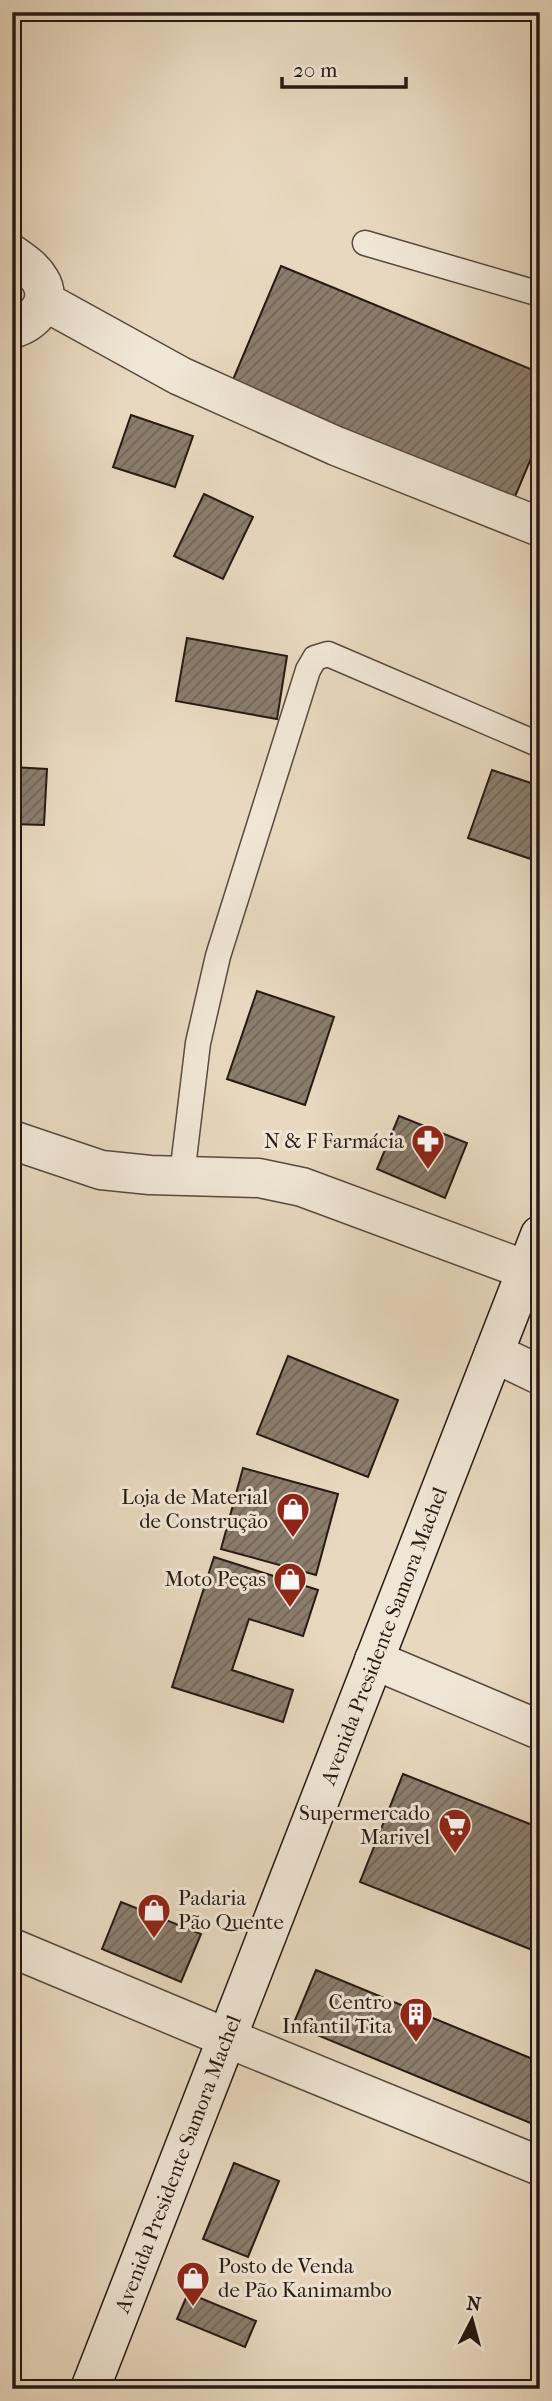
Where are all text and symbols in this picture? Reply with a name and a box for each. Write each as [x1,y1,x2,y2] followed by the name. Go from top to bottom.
[282,46,407,90] scale bar
[293,58,338,82] text: 20 m
[409,1122,447,1171] pharmacy icon: N & F Farmácia
[264,1129,404,1153] place label: N & F Farmácia
[316,1484,452,1789] street label: Avenida Presidente Samora Machel
[121,1485,268,1533] place label: Loja de Material de Construção
[274,1490,312,1539] shop icon: Loja de Material de Construção
[271,1560,309,1609] shop icon: Moto Peças
[165,1567,266,1591] place label: Moto Peças
[299,1801,430,1849] place label: Supermercado Marivel
[436,1806,474,1855] supermarket icon: Supermercado Marivel
[178,1886,284,1934] place label: Padaria Pão Quente
[135,1891,173,1940] shop icon: Padaria Pão Quente
[282,1990,392,2038] place label: Centro Infantil Tita
[397,1995,435,2044] building icon: Centro Infantil Tita
[110,2012,246,2317] street label: Avenida Presidente Samora Machel
[218,2254,392,2302] place label: Posto de Venda de Pão Kanimambo
[174,2259,212,2308] shop icon: Posto de Venda de Pão Kanimambo
[436,2286,506,2356] north arrow
[465,2292,483,2316] text: N

